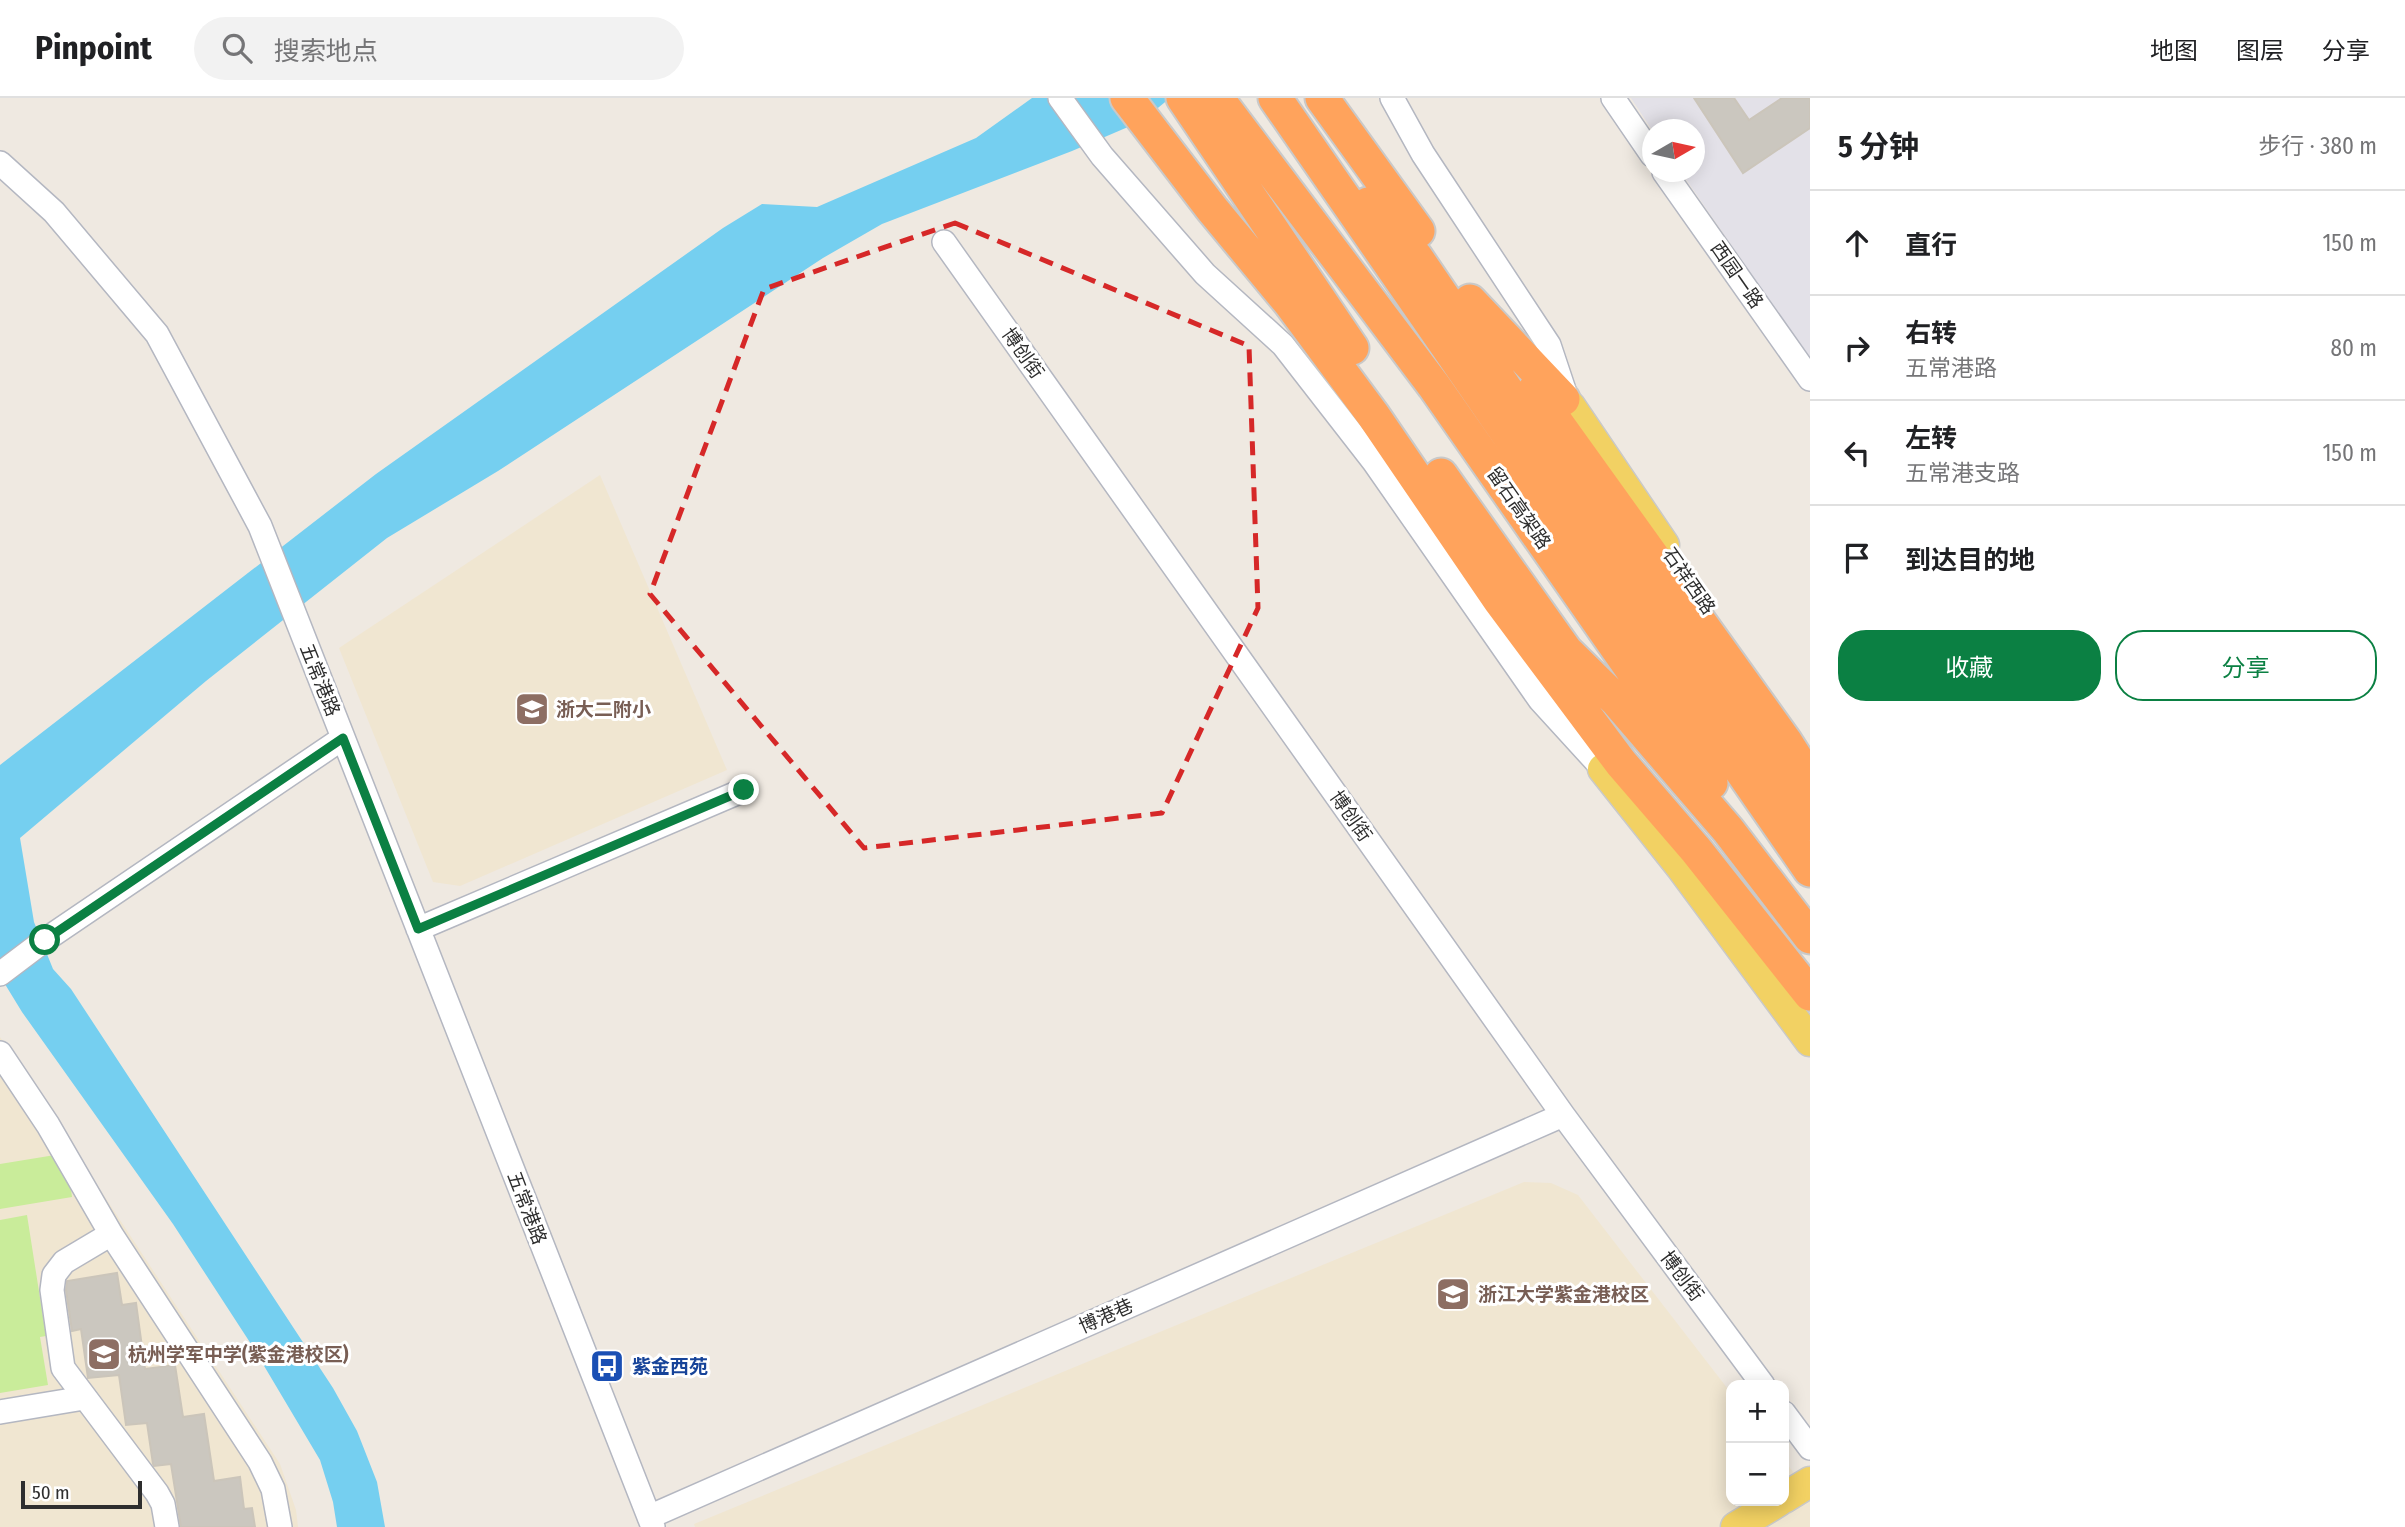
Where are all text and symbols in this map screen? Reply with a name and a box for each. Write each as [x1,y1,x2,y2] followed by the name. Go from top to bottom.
[194,17,684,80] search box
[35,28,152,68] text: Pinpoint
[218,29,256,67] icon: search
[274,36,378,67] text: 搜索地点
[2150,37,2198,65] text: 地图
[2236,37,2284,65] text: 图层
[2322,37,2370,65] text: 分享
[1642,119,1705,182] north arrow
[1838,129,1919,165] text: 5 分钟
[2258,132,2377,160] text: 步行 · 380 m
[1838,224,1876,262] icon: ahead
[2322,229,2377,257] text: 150 m
[1905,230,1957,261] text: 直行
[1706,237,1768,313] street label: 西园一路
[1905,318,1957,349] text: 右转
[997,323,1049,383] street label: 博创街
[1838,329,1876,367] icon: right
[2330,334,2377,362] text: 80 m
[1905,354,1997,382] text: 五常港路
[1905,423,1957,454] text: 左转
[1838,434,1876,472] icon: left
[2322,439,2377,467] text: 150 m
[1905,459,2020,487] text: 五常港支路
[1482,462,1556,554] street label: 留石高架路
[1838,539,1876,577] icon: arrive
[1658,543,1720,619] street label: 石祥西路
[1905,545,2035,576] text: 到达目的地
[1838,630,2101,701] button: 收藏
[2115,630,2377,701] button: 分享
[295,640,345,720] street label: 五常港路
[513,690,551,728] school or university icon: 浙大二附小
[556,698,651,721] place label: 浙大二附小
[728,774,759,805] route end
[1325,786,1377,846] street label: 博创街
[29,924,60,955] route start
[503,1168,551,1248] street label: 五常港路
[1656,1246,1708,1306] street label: 博创街
[1434,1275,1472,1313] school or university icon: 浙江大学紫金港校区
[1478,1283,1649,1306] place label: 浙江大学紫金港校区
[1075,1294,1137,1338] street label: 博港巷
[85,1335,123,1373] school or university icon: 杭州学军中学(紫金港校区)
[128,1343,349,1366] place label: 杭州学军中学(紫金港校区)
[588,1347,626,1385] bus stop icon: 紫金西苑
[632,1355,708,1378] place label: 紫金西苑
[1726,1380,1789,1506] map controls
[1726,1380,1789,1443] button: +
[1726,1443,1789,1506] button: −
[21,1478,142,1510] scale bar
[32,1481,70,1504] text: 50 m

